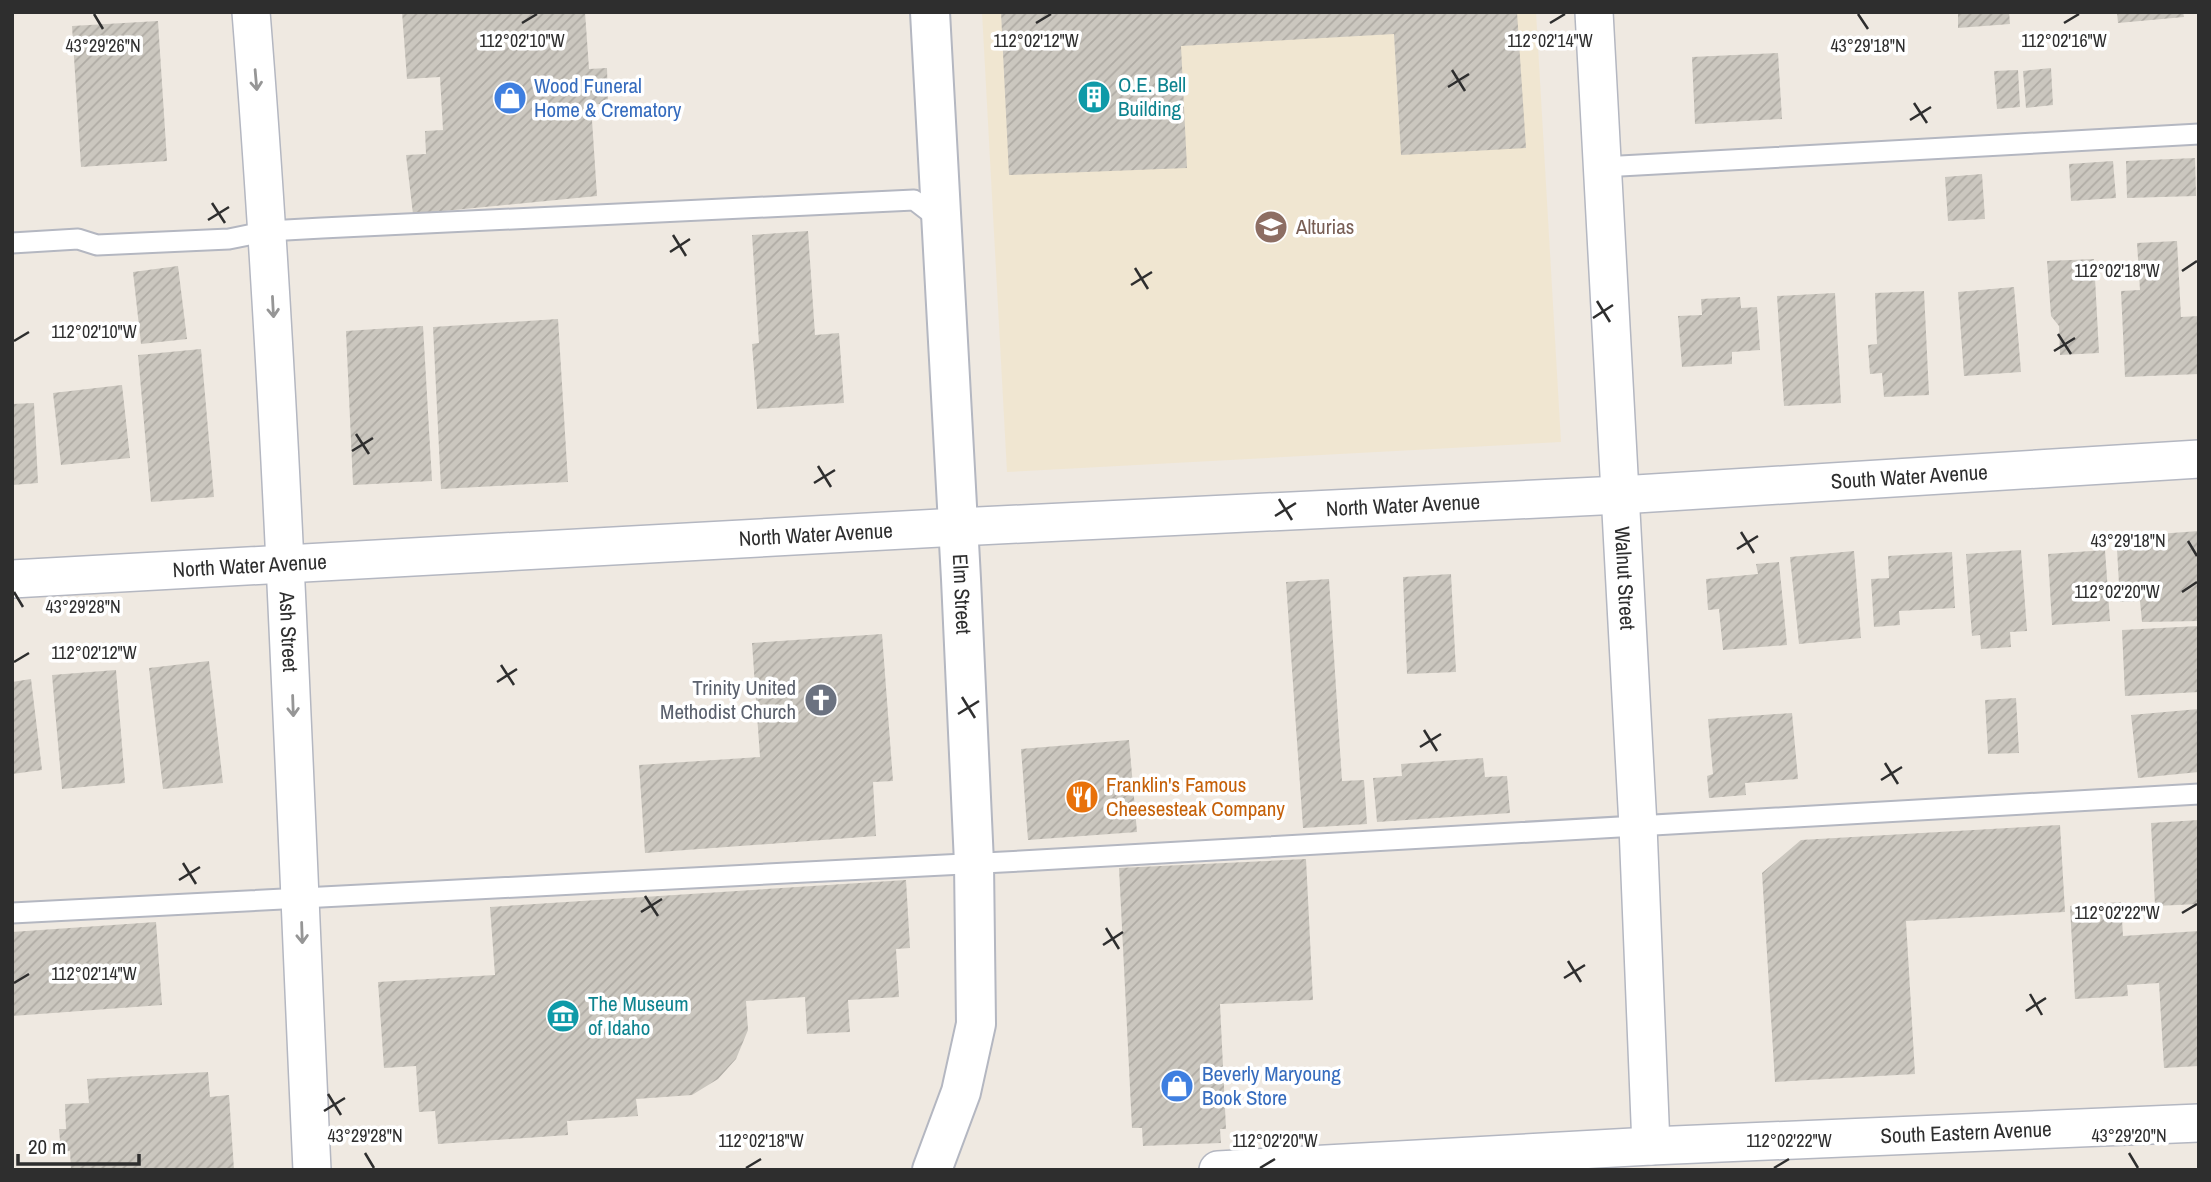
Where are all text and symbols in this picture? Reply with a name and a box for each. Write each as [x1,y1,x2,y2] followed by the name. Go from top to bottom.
[479,28,565,53] text: 112°02'10"W
[993,28,1079,53] text: 112°02'12"W
[1507,28,1593,53] text: 112°02'14"W
[2021,28,2107,53] text: 112°02'16"W
[65,33,141,58] text: 43°29'26"N
[1830,33,1906,58] text: 43°29'18"N
[250,68,263,91] one-way arrow
[1118,70,1186,123] place label: O.E. Bell Building
[534,71,682,124] place label: Wood Funeral Home & Crematory
[1075,78,1113,116] building icon: O.E. Bell Building
[491,79,529,117] shop icon: Wood Funeral Home & Crematory
[1252,208,1290,246] school or university icon: Alturias
[1295,212,1354,241] place label: Alturias
[2074,258,2160,283] text: 112°02'18"W
[267,295,280,318] one-way arrow
[51,319,137,344] text: 112°02'10"W
[1830,457,1989,496] street label: South Water Avenue
[1325,487,1481,523] street label: North Water Avenue
[738,516,894,553] street label: North Water Avenue
[1608,526,1642,631] street label: Walnut Street
[2090,528,2166,553] text: 43°29'18"N
[172,547,327,584] street label: North Water Avenue
[946,553,979,635] street label: Elm Street
[2074,579,2160,604] text: 112°02'20"W
[272,590,305,673] street label: Ash Street
[45,594,121,619] text: 43°29'28"N
[51,640,137,665] text: 112°02'12"W
[660,673,796,726] place label: Trinity United Methodist Church
[802,681,840,719] church icon: Trinity United Methodist Church
[286,694,299,717] one-way arrow
[1106,770,1285,823] place label: Franklin's Famous Cheesesteak Company
[1063,778,1101,816] restaurant icon: Franklin's Famous Cheesesteak Company
[2074,900,2160,925] text: 112°02'22"W
[296,921,309,944] one-way arrow
[51,961,137,986] text: 112°02'14"W
[588,989,689,1042] place label: The Museum of Idaho
[544,997,582,1035] museum icon: The Museum of Idaho
[1202,1059,1341,1112] place label: Beverly Maryoung Book Store
[1158,1067,1196,1105] shop icon: Beverly Maryoung Book Store
[1880,1114,2052,1150] street label: South Eastern Avenue
[18,1122,138,1166] scale bar
[327,1123,403,1148] text: 43°29'28"N
[2091,1123,2167,1148] text: 43°29'20"N
[718,1128,804,1153] text: 112°02'18"W
[1232,1128,1318,1153] text: 112°02'20"W
[1746,1128,1832,1153] text: 112°02'22"W
[28,1132,66,1161] text: 20 m

